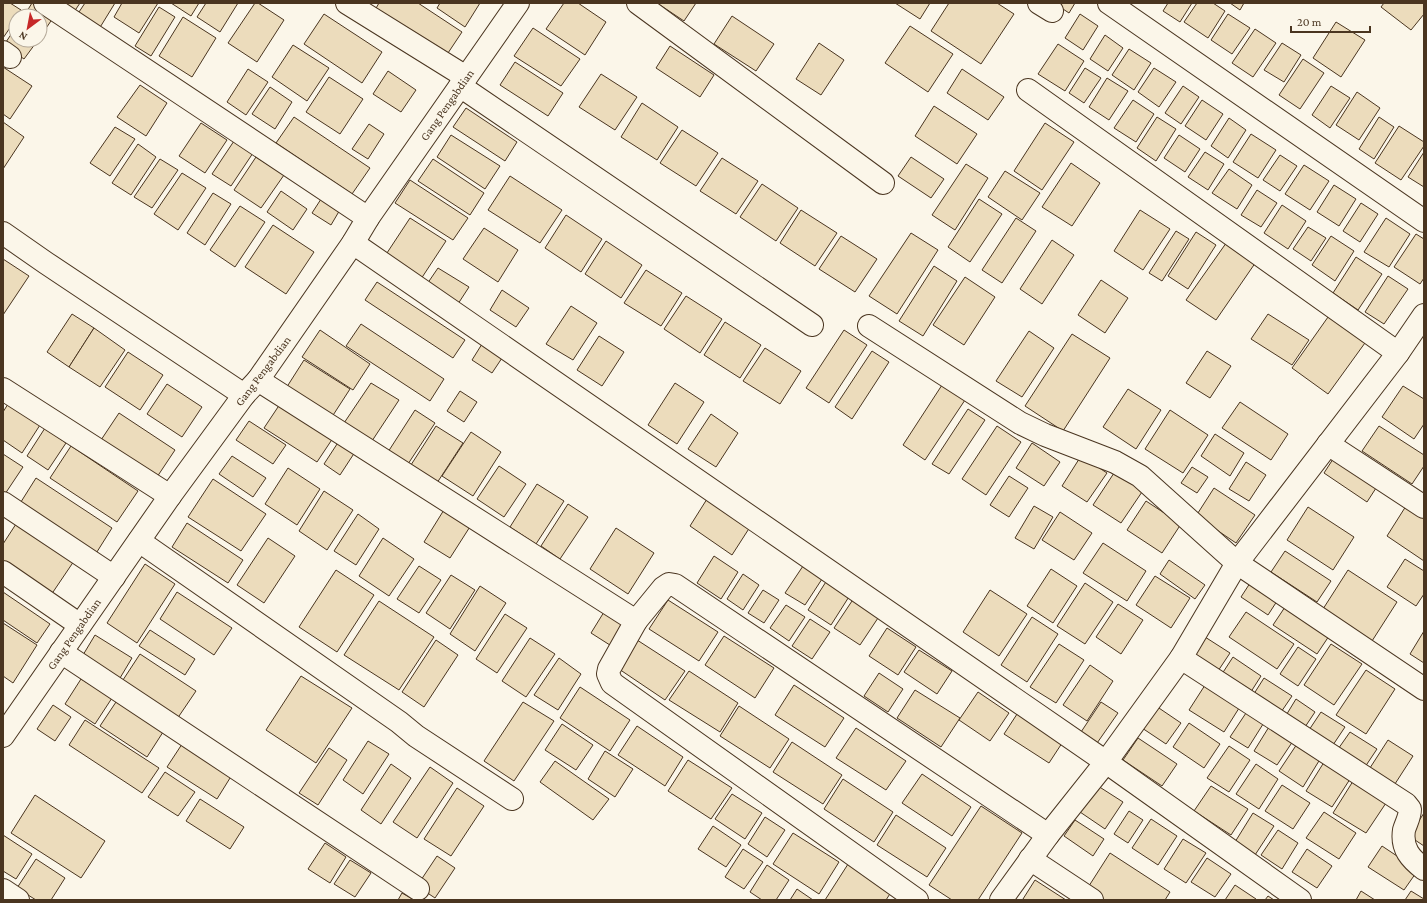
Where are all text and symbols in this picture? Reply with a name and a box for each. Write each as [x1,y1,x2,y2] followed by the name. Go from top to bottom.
[8,8,48,48] north arrow
[1291,8,1370,34] scale bar
[1297,15,1322,29] text: 20 m
[16,29,29,44] text: N
[417,66,477,143] street label: Gang Pengabdian
[232,333,294,409] street label: Gang Pengabdian
[44,595,104,672] street label: Gang Pengabdian

